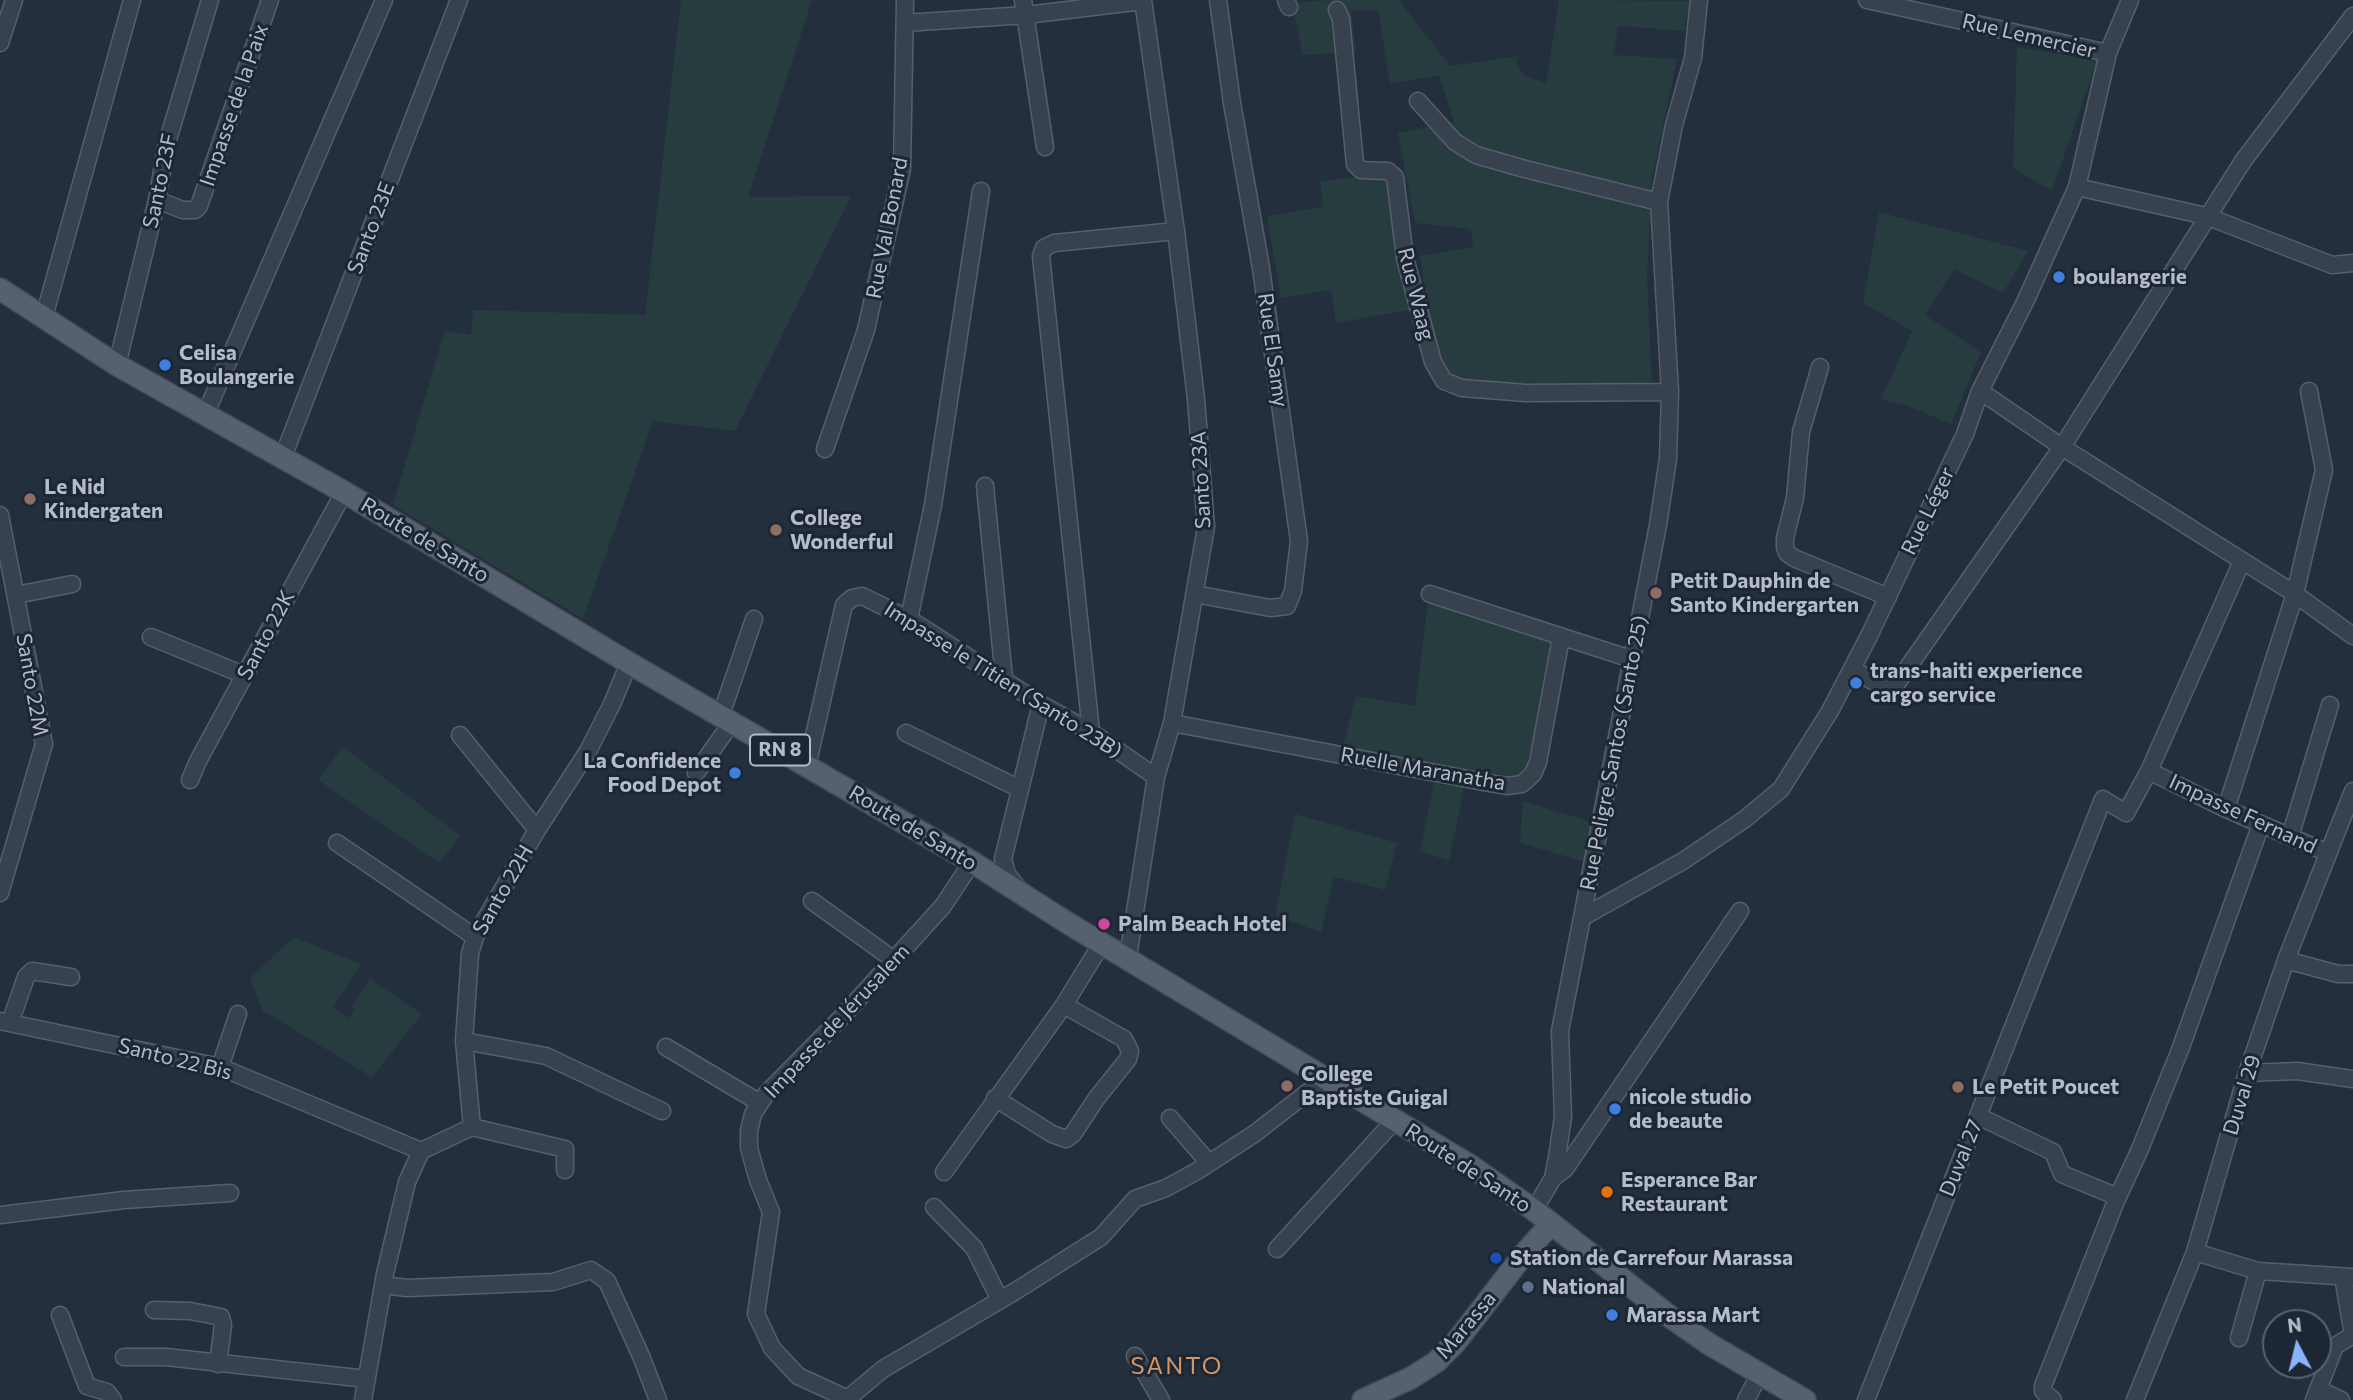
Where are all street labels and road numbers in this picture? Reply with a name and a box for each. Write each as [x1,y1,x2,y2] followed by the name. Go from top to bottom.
[1960,8,2098,64] street label: Rue Lemercier
[194,20,274,190] street label: Impasse de la Paix
[138,131,182,231] street label: Santo 23F
[861,155,913,301] street label: Rue Val Bonard
[342,178,400,278] street label: Santo 23E
[1392,245,1440,343] street label: Rue Waag
[1253,291,1293,409] street label: Rue El Samy
[1186,430,1216,530] street label: Santo 23A
[1896,463,1960,559] street label: Rue Léger
[356,492,494,588] street label: Route de Santo
[232,586,300,684] street label: Santo 22K
[879,596,1127,764] street label: Impasse le Titien (Santo 23B)
[1575,613,1653,893] street label: Rue Peligre Santos (Santo 25)
[11,632,53,738] street label: Santo 22M
[750,734,810,765] road number: RN 8
[1338,742,1508,796] street label: Ruelle Maranatha
[2165,769,2321,859] street label: Impasse Fernand
[844,780,982,876] street label: Route de Santo
[467,841,539,939] street label: Santo 22H
[759,939,915,1103] street label: Impasse de Jérusalem
[116,1033,234,1085] street label: Santo 22 Bis
[2218,1052,2266,1138] street label: Duval 29
[1934,1116,1988,1200] street label: Duval 27
[1400,1118,1536,1218] street label: Route de Santo
[1431,1286,1501,1364] street label: Marassa

